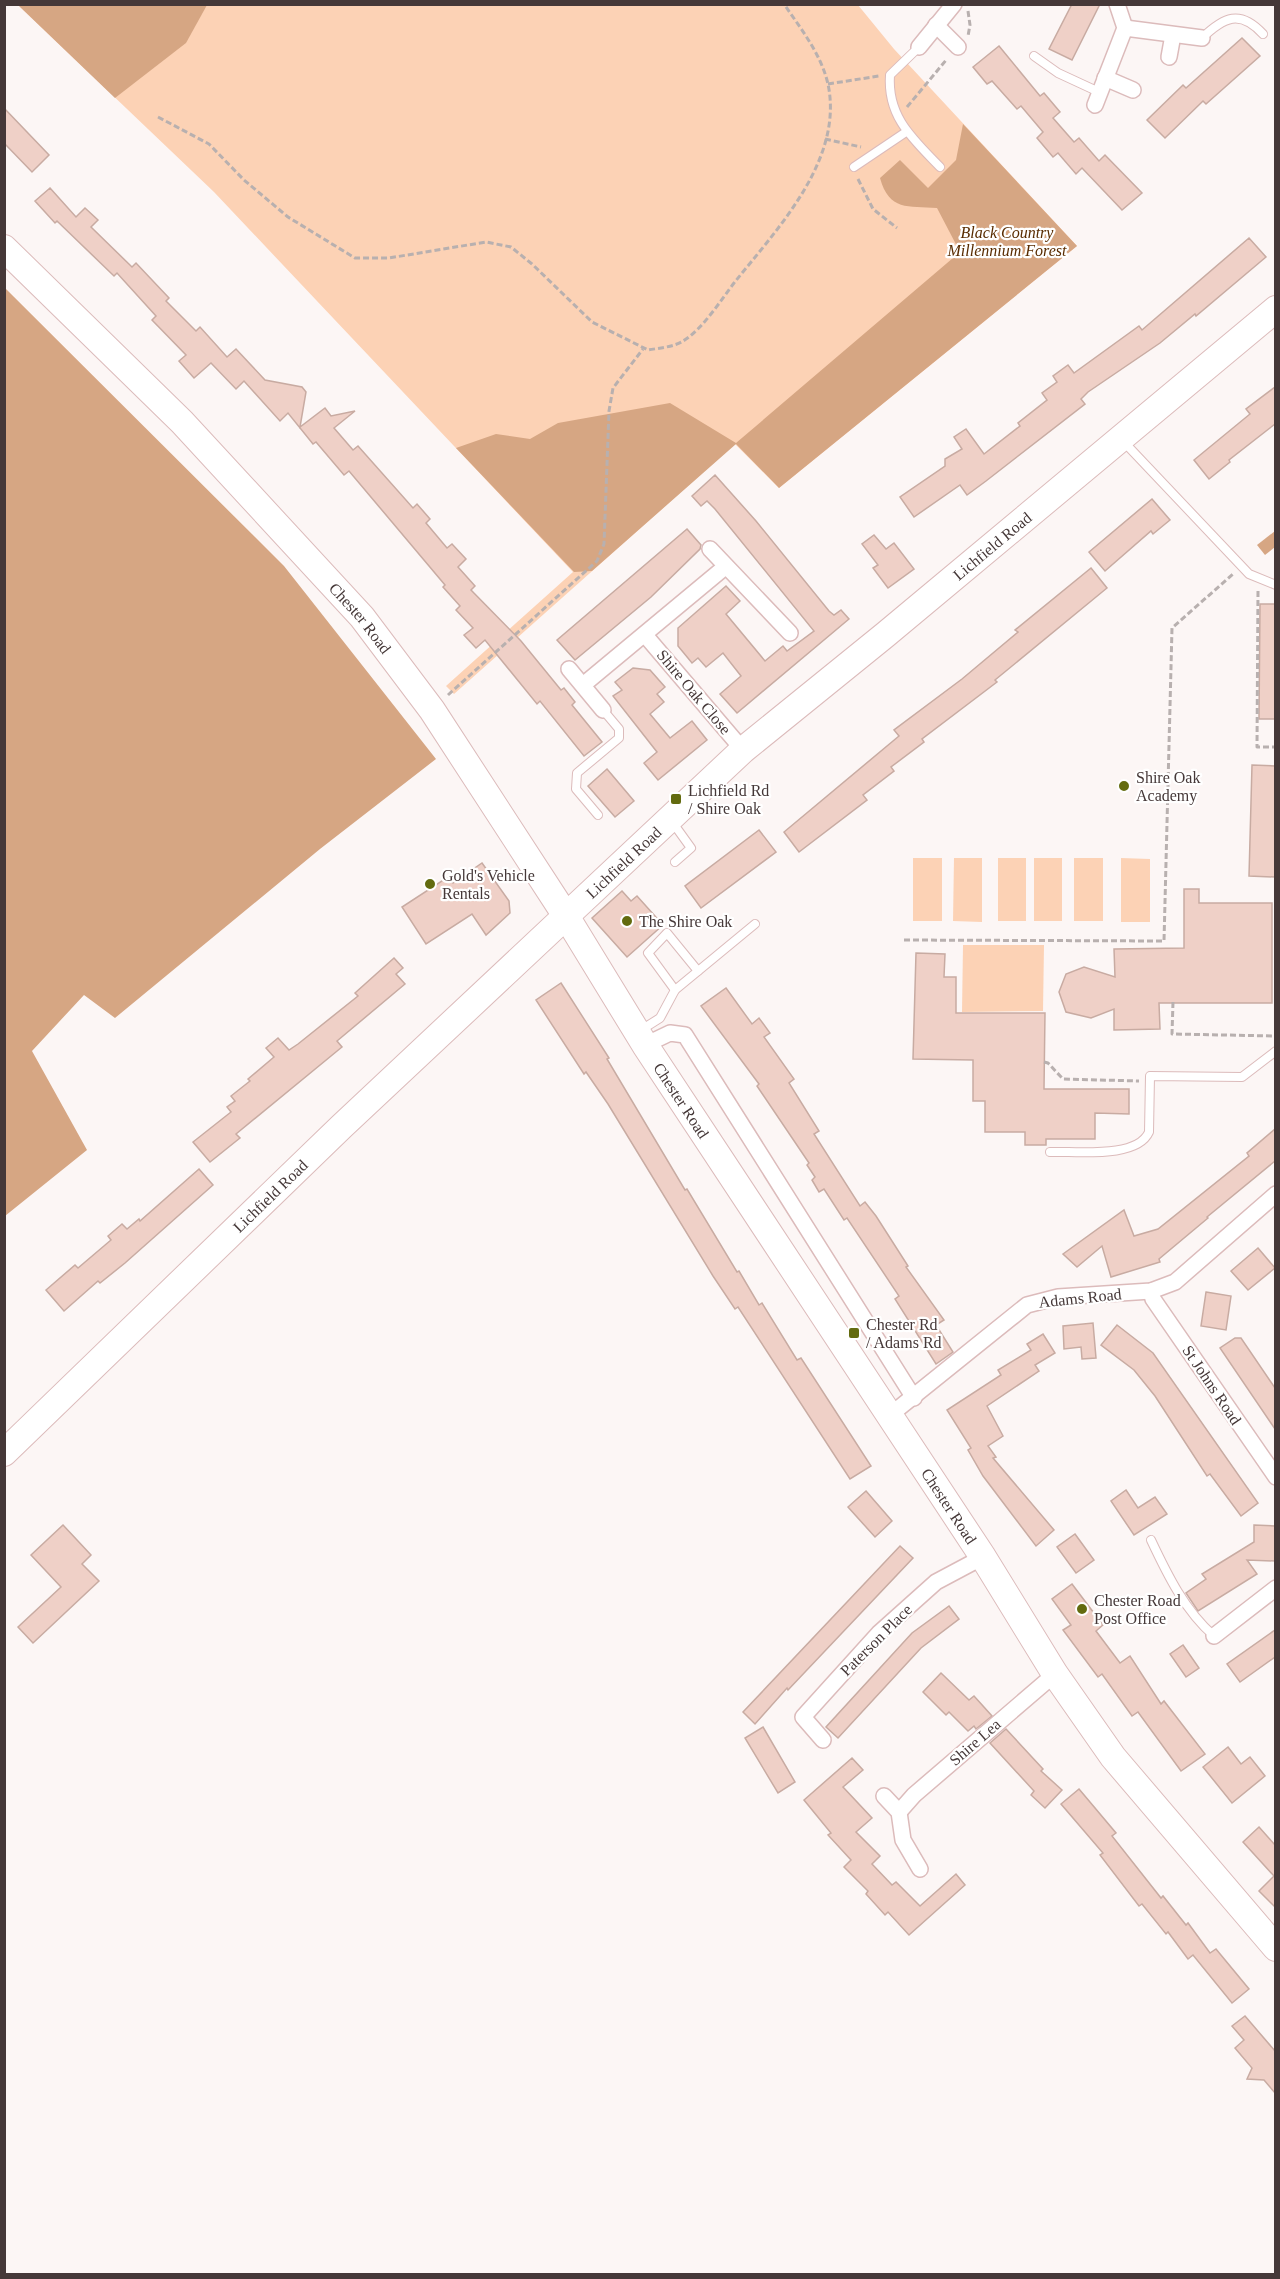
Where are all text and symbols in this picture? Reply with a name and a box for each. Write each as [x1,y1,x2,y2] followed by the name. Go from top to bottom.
[947,224,1067,259] park label: Black Country Millennium Forest
[949,508,1034,583] street label: Lichfield Road
[326,579,395,657] street label: Chester Road
[654,646,734,738] street label: Shire Oak Close
[1136,769,1200,805] place label: Shire Oak Academy
[1117,779,1131,793] marker: Shire Oak Academy
[688,782,769,817] place label: Lichfield Rd / Shire Oak
[669,792,683,806] marker: Lichfield Rd / Shire Oak
[582,823,664,901] street label: Lichfield Road
[442,867,535,902] place label: Gold's Vehicle Rentals
[423,877,437,891] marker: Gold's Vehicle Rentals
[639,913,732,930] place label: The Shire Oak
[620,914,634,928] marker: The Shire Oak
[651,1059,712,1141] street label: Chester Road
[229,1156,311,1235] street label: Lichfield Road
[1038,1285,1122,1311] street label: Adams Road
[866,1316,942,1351] place label: Chester Rd / Adams Rd
[847,1326,861,1340] marker: Chester Rd / Adams Rd
[1179,1342,1245,1428] street label: St Johns Road
[918,1465,980,1547] street label: Chester Road
[1094,1592,1181,1627] place label: Chester Road Post Office
[837,1601,915,1679] street label: Paterson Place
[1075,1602,1089,1616] marker: Chester Road Post Office
[946,1715,1004,1769] street label: Shire Lea

